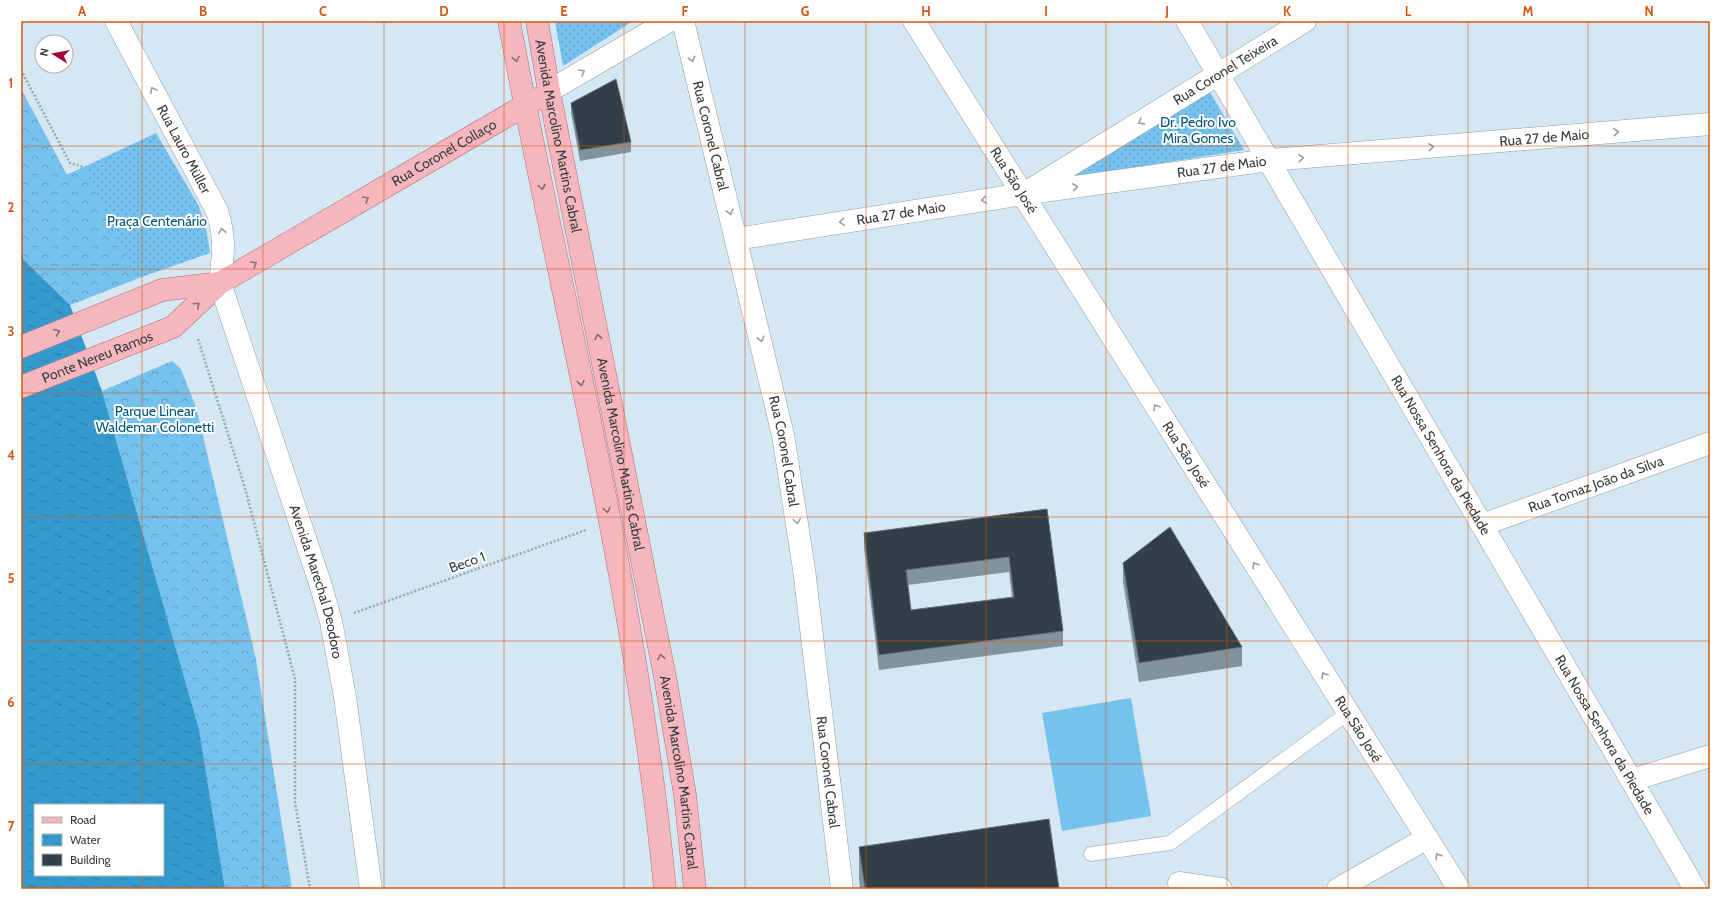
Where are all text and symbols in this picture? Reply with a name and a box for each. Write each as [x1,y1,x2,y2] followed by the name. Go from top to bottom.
[78,3,87,19] text: A
[199,3,207,19] text: B
[319,3,327,19] text: C
[439,3,449,19] text: D
[560,3,568,19] text: E
[682,3,689,19] text: F
[801,3,810,19] text: G
[921,3,931,19] text: H
[1044,3,1048,19] text: I
[1164,3,1169,19] text: J
[1283,3,1292,19] text: K
[1405,3,1412,19] text: L
[1523,3,1534,19] text: M
[1644,3,1654,19] text: N
[1170,31,1281,109] street label: Rua Coronel Teixeira
[34,34,74,74] north arrow
[531,38,586,235] street label: Avenida Marcolino Martins Cabral
[37,47,52,57] text: N
[511,56,520,62] one-way arrow
[688,56,696,62] one-way arrow
[578,69,586,76] one-way arrow
[9,75,13,91] text: 1
[689,79,733,193] street label: Rua Coronel Cabral
[150,86,157,94] one-way arrow
[153,101,215,197] street label: Rua Lauro Müller
[1160,113,1236,147] park label: Dr. Pedro Ivo Mira Gomes
[388,115,500,190] street label: Rua Coronel Collaço
[1138,117,1145,124] one-way arrow
[1499,125,1590,150] street label: Rua 27 de Maio
[1613,127,1619,136] one-way arrow
[1428,143,1434,152] one-way arrow
[986,144,1042,217] street label: Rua São José
[1176,151,1268,182] street label: Rua 27 de Maio
[1298,153,1304,162] one-way arrow
[1072,183,1078,192] one-way arrow
[537,184,546,190] one-way arrow
[981,195,987,204] one-way arrow
[362,196,369,203] one-way arrow
[855,197,947,229] street label: Rua 27 de Maio
[8,199,15,215] text: 2
[725,209,733,216] one-way arrow
[107,212,207,230] park label: Praça Centenário
[839,217,845,226] one-way arrow
[219,228,227,234] one-way arrow
[250,262,257,269] one-way arrow
[192,302,200,310] one-way arrow
[7,323,15,339] text: 3
[39,327,156,387] street label: Ponte Nereu Ramos
[53,329,61,337] one-way arrow
[594,334,603,340] one-way arrow
[756,335,764,342] one-way arrow
[593,356,649,553] street label: Avenida Marcolino Martins Cabral
[1387,372,1495,538] street label: Rua Nossa Senhora da Piedade
[577,380,585,386] one-way arrow
[765,394,803,509] street label: Rua Coronel Cabral
[96,402,214,436] park label: Parque Linear Waldemar Colonetti
[1154,404,1161,411] one-way arrow
[1159,418,1214,491] street label: Rua São José
[7,447,15,463] text: 4
[1526,451,1666,517] street label: Rua Tomaz João da Silva
[286,502,347,660] street label: Avenida Marechal Deodoro
[603,507,611,513] one-way arrow
[792,518,801,524] one-way arrow
[446,547,488,577] street label: Beco 1
[1253,562,1260,569] one-way arrow
[8,570,15,586] text: 5
[1551,652,1659,818] street label: Rua Nossa Senhora da Piedade
[658,653,666,660] one-way arrow
[1322,672,1329,679] one-way arrow
[656,674,702,871] street label: Avenida Marcolino Martins Cabral
[1331,692,1386,766] street label: Rua São José
[7,694,15,710] text: 6
[813,715,844,830] street label: Rua Coronel Cabral
[34,804,164,876] legend
[70,812,96,827] text: Road
[8,818,15,834] text: 7
[70,832,101,847] text: Water
[70,852,112,867] text: Building
[1435,853,1443,860] one-way arrow

